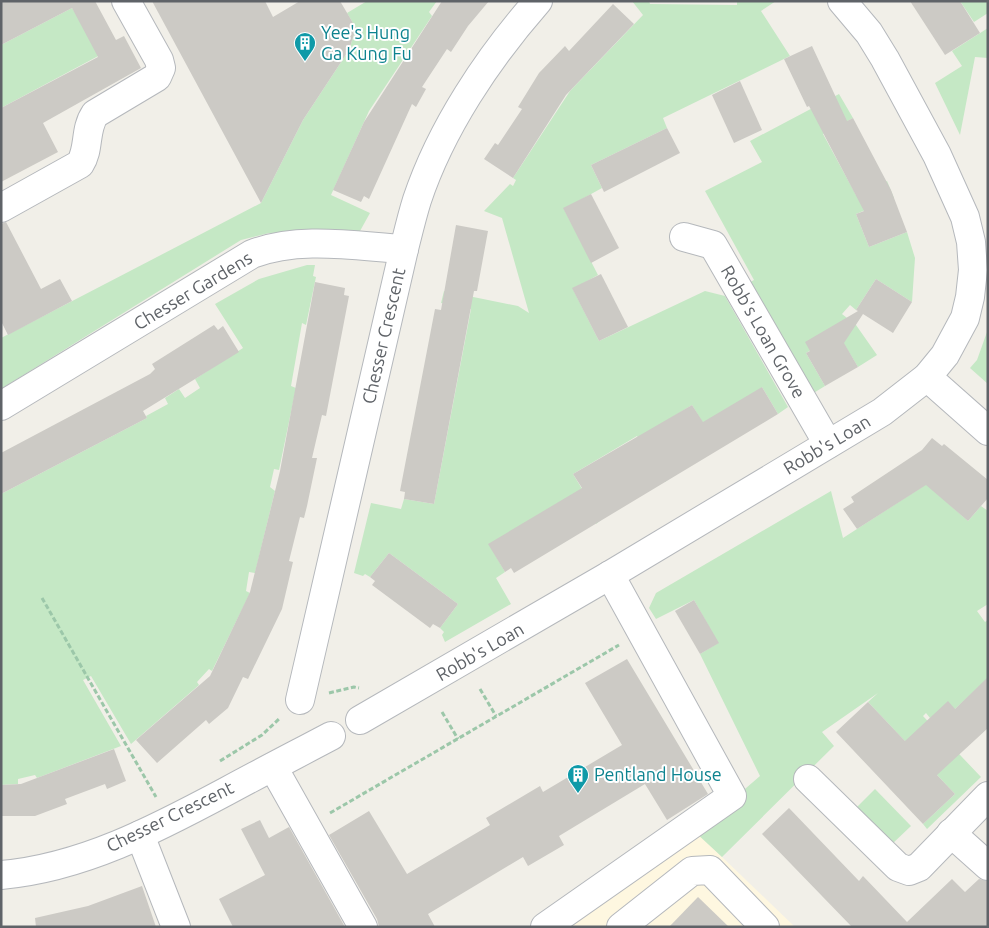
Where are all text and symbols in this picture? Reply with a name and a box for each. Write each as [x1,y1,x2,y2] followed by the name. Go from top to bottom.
[321,22,412,63] place label: Yee's Hung Ga Kung Fu
[293,31,317,62] building icon: Yee's Hung Ga Kung Fu
[130,247,255,333] street label: Chesser Gardens
[718,262,810,401] street label: Robb's Loan Grove
[358,266,408,406] street label: Chesser Crescent
[779,410,874,478] street label: Robb's Loan
[432,618,527,684] street label: Robb's Loan
[566,763,590,794] building icon: Pentland House
[594,764,722,784] place label: Pentland House
[103,777,236,856] street label: Chesser Crescent

